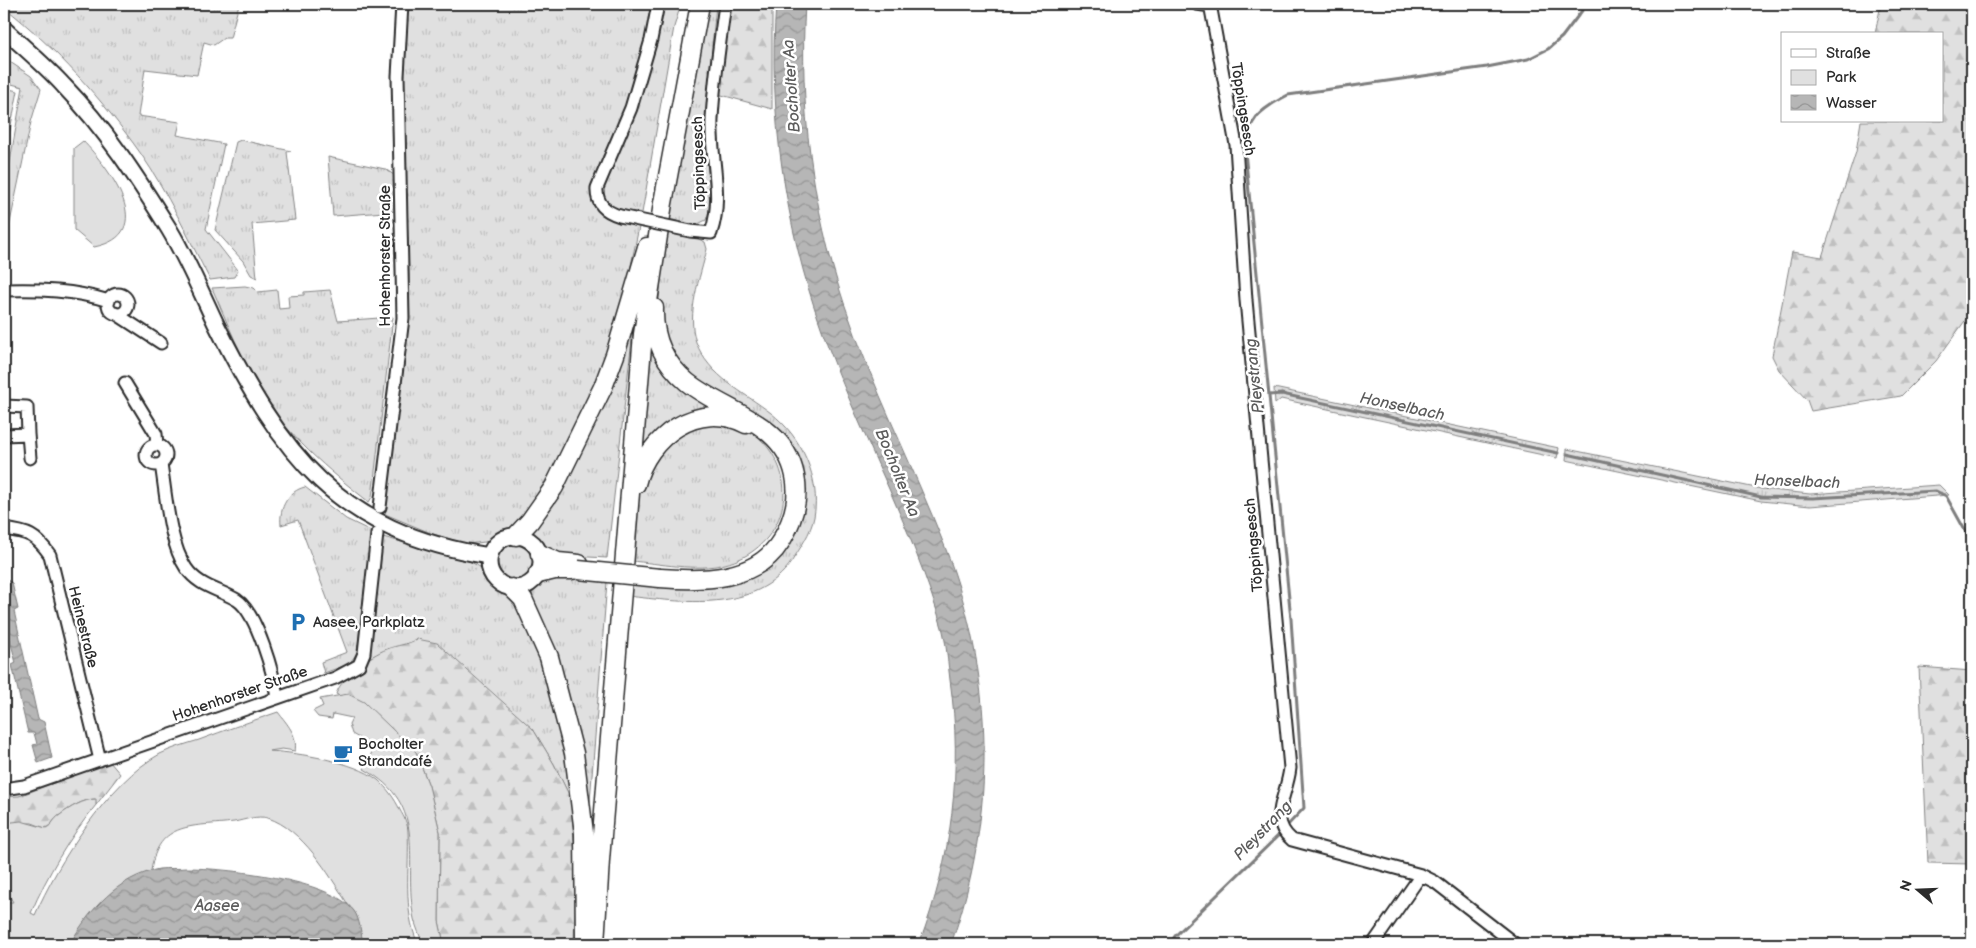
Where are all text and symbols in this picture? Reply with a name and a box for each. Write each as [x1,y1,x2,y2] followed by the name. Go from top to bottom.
[1781,32,1944,122] legend
[779,39,805,133] water label: Bocholter Aa
[1826,44,1871,63] text: Straße
[1226,61,1260,157] street label: Töppingsesch
[1826,68,1857,87] text: Park
[1826,94,1877,113] text: Wasser
[688,116,710,210] street label: Töppingsesch
[376,185,395,327] street label: Hohenhorster Straße
[1242,337,1268,415] water label: Pleystrang
[1358,389,1446,425] water label: Honselbach
[871,426,923,520] water label: Bocholter Aa
[1754,471,1841,493] water label: Honselbach
[1240,497,1268,593] street label: Töppingsesch
[64,584,102,670] street label: Heinestraße
[287,611,309,633] parking icon: Aasee, Parkplatz
[313,613,425,632] place label: Aasee, Parkplatz
[170,662,310,726] street label: Hohenhorster Straße
[358,735,432,771] place label: Bocholter Strandcafé
[332,742,354,764] cafe icon: Bocholter Strandcafé
[1230,797,1296,865] water label: Pleystrang
[1894,866,1944,916] north arrow
[1896,878,1916,894] text: N
[193,897,240,916] water label: Aasee

